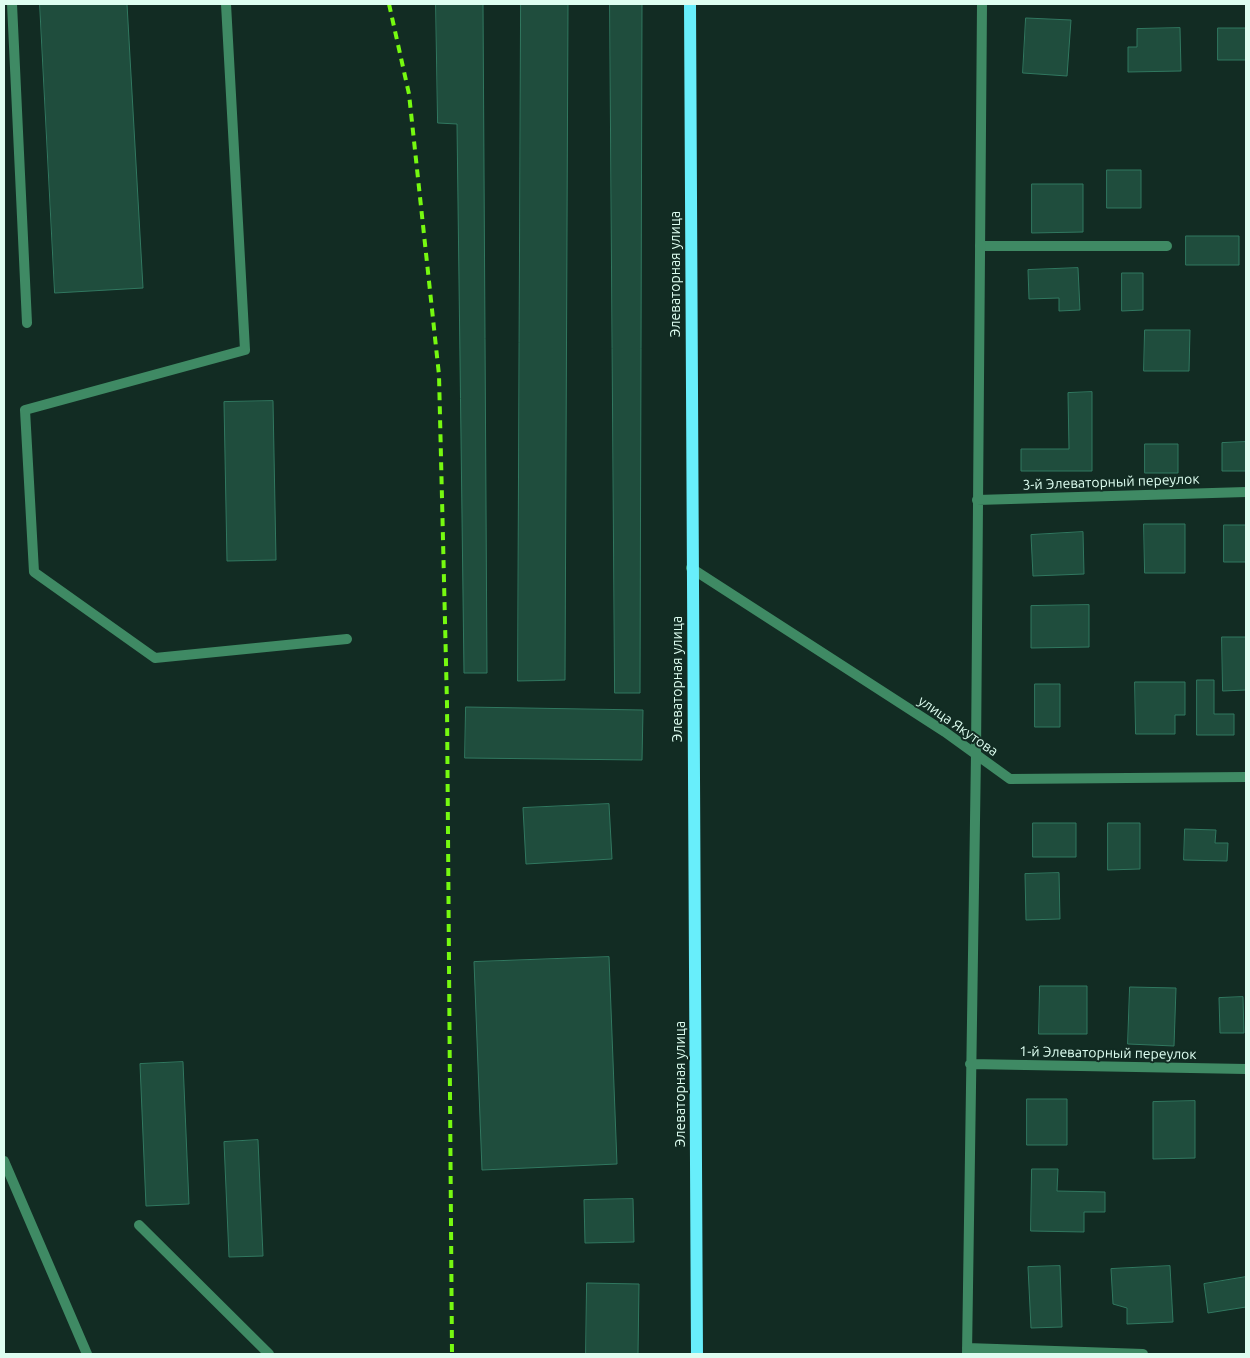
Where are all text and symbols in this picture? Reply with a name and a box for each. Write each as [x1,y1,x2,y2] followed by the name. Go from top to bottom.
[667,211,683,337] street label: Элеваторная улица
[1022,471,1200,493] street label: 3-й Элеваторный переулок
[669,616,685,742] street label: Элеваторная улица
[915,692,1001,760] street label: улица Якутова
[672,1021,688,1147] street label: Элеваторная улица
[1019,1043,1197,1063] street label: 1-й Элеваторный переулок

